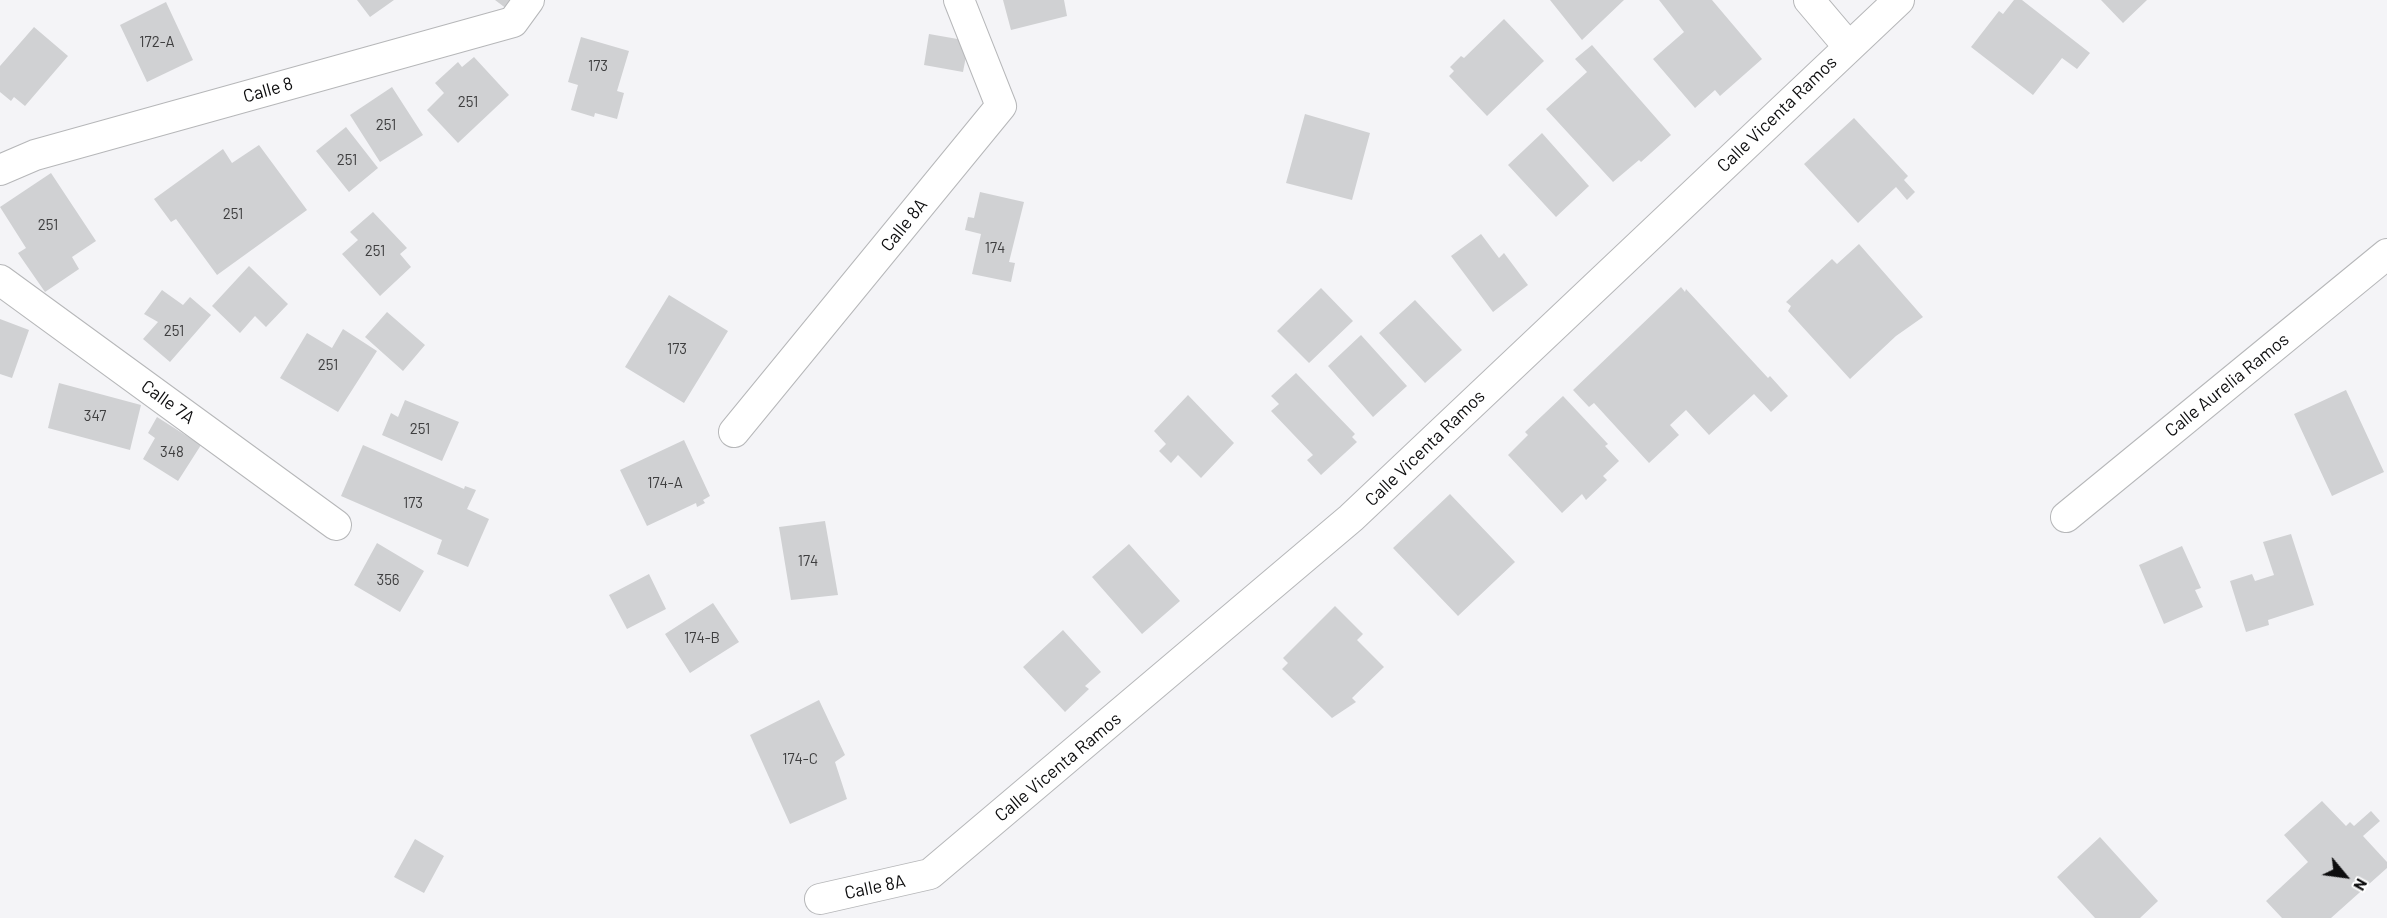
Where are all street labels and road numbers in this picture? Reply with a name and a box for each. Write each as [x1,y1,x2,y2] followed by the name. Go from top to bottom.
[1713,51,1841,177] street label: Calle Vicenta Ramos
[241,73,295,107] street label: Calle 8
[876,194,932,256] street label: Calle 8A
[2161,328,2293,442] street label: Calle Aurelia Ramos
[137,375,199,429] street label: Calle 7A
[1361,385,1489,511] street label: Calle Vicenta Ramos
[991,708,1125,826] street label: Calle Vicenta Ramos
[843,870,907,904] street label: Calle 8A

